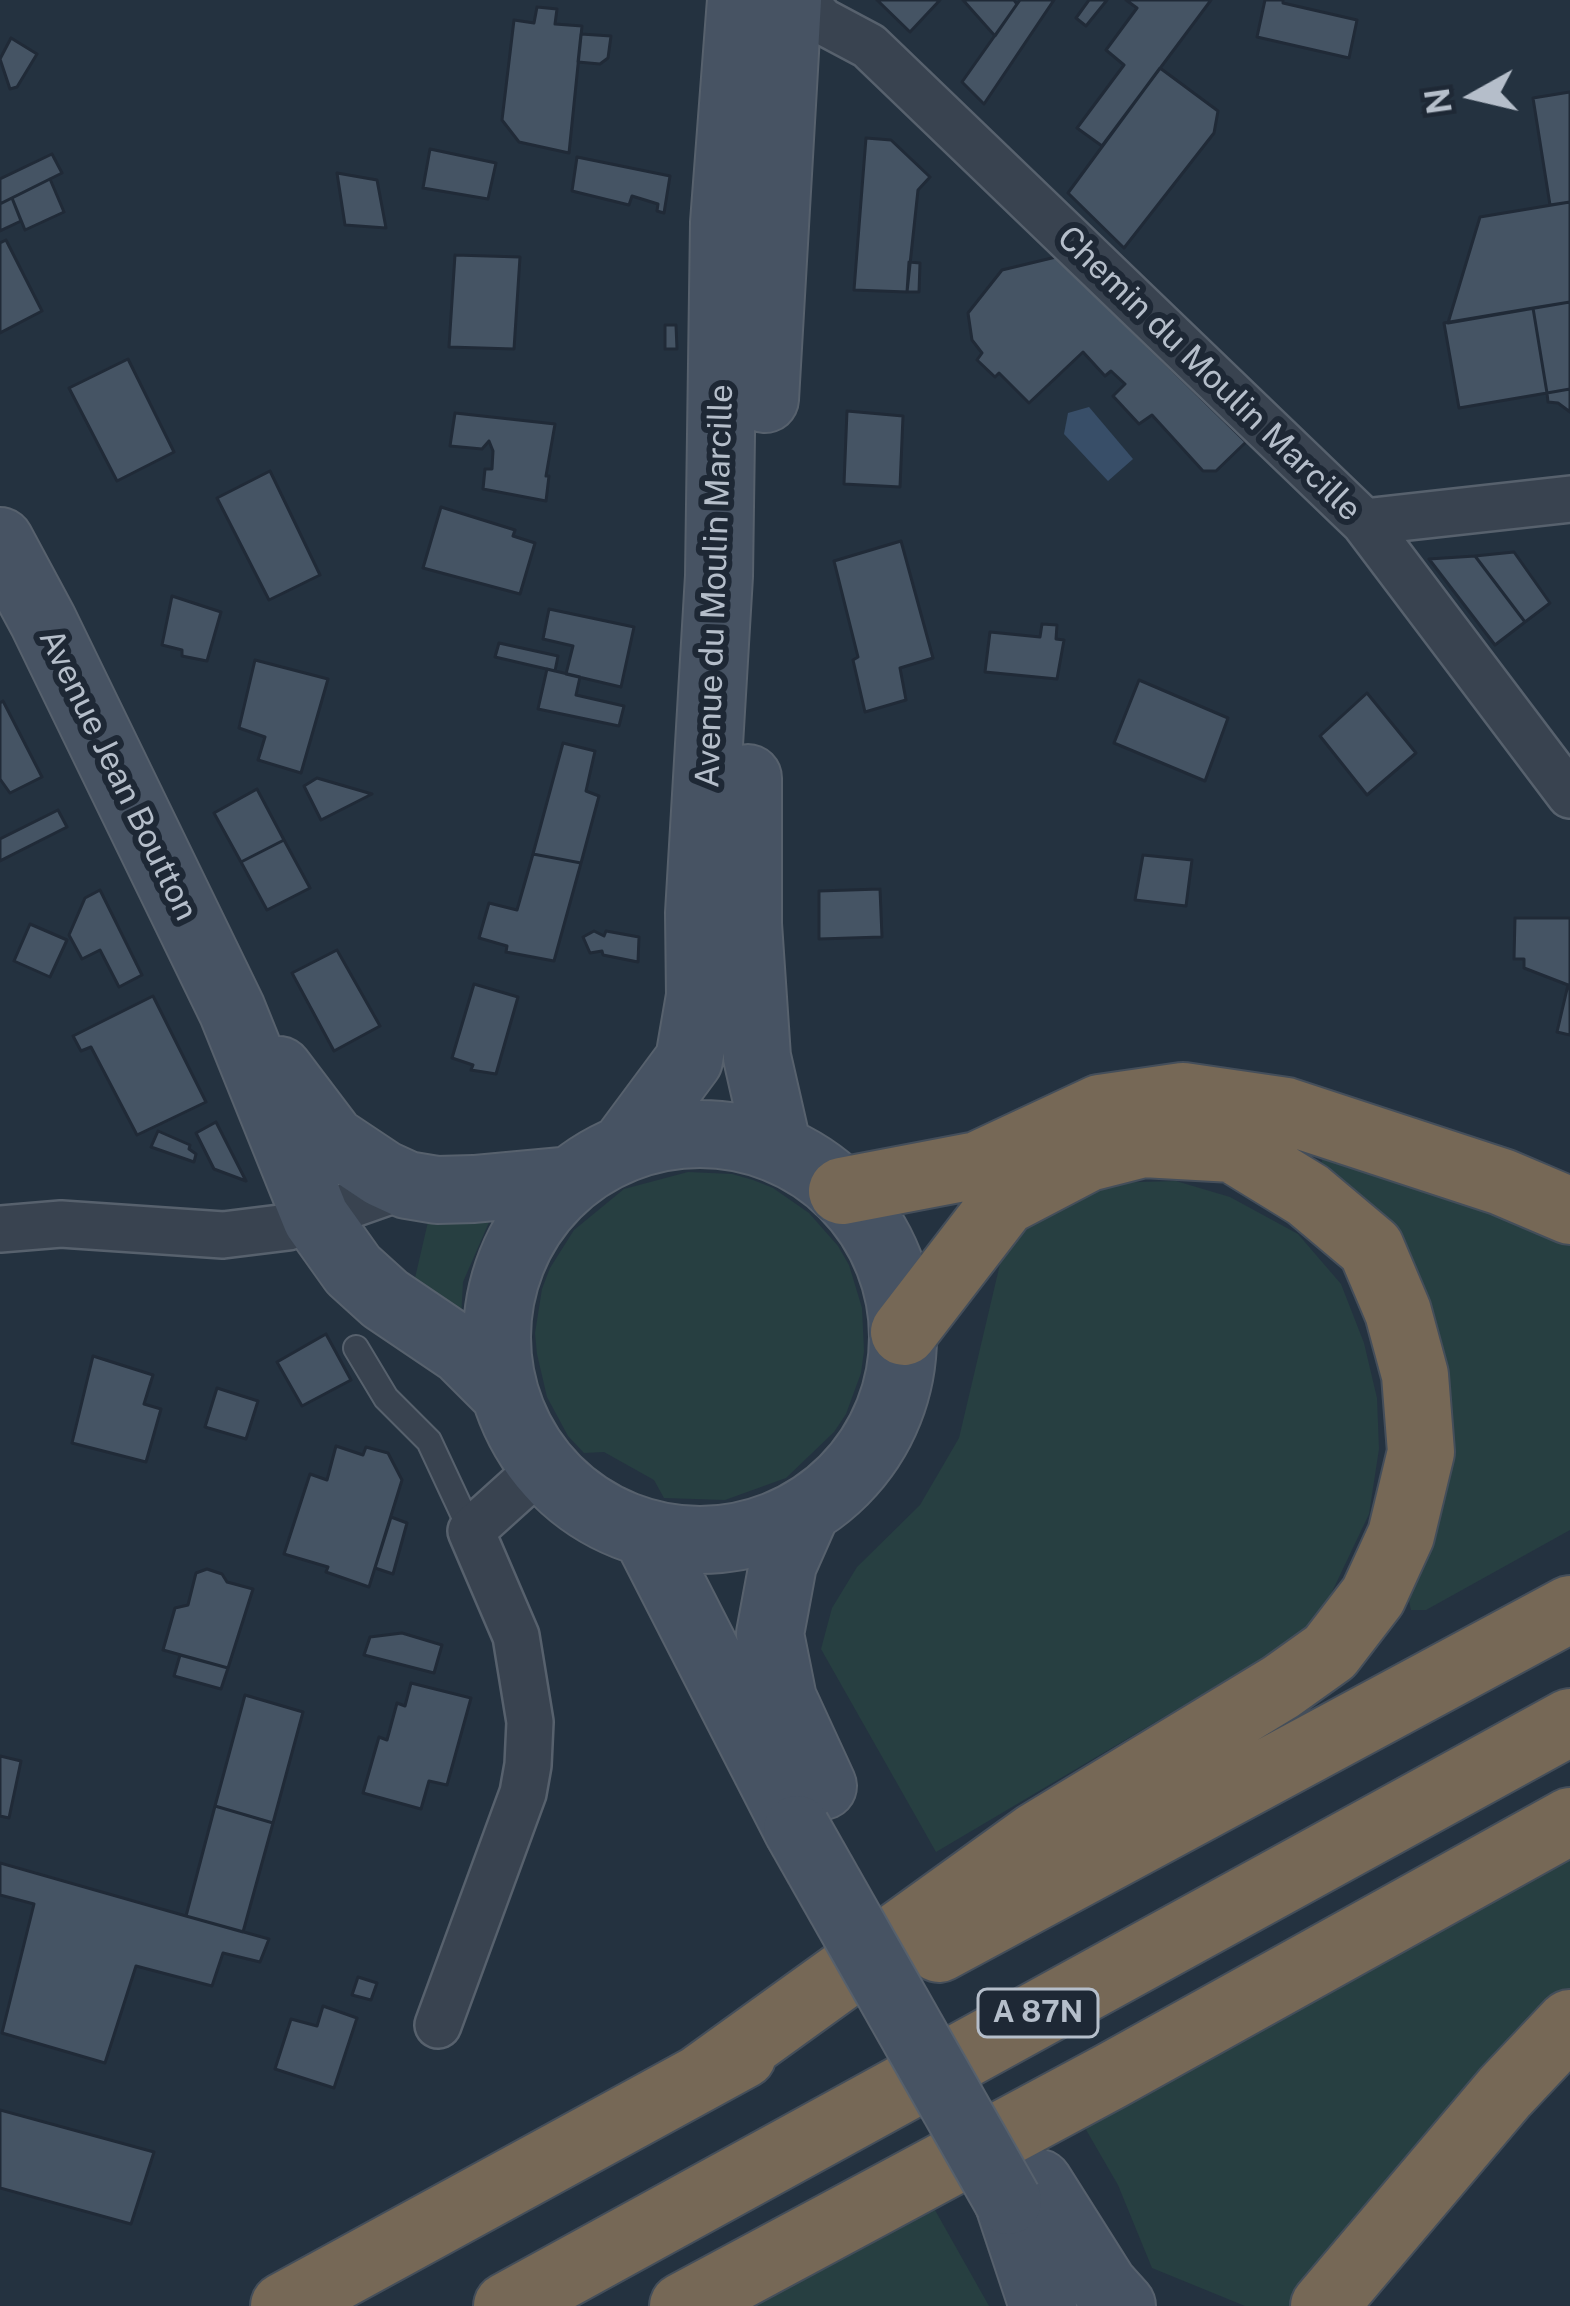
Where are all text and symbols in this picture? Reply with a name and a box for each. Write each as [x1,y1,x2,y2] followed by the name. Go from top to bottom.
[1414,36,1534,156] north arrow
[1418,86,1459,116] text: N
[1049,218,1369,530] street label: Chemin du Moulin Marcille
[688,383,742,789] street label: Avenue du Moulin Marcille
[30,623,206,927] street label: Avenue Jean Boutton
[978,1989,1098,2037] road number: A 87N

